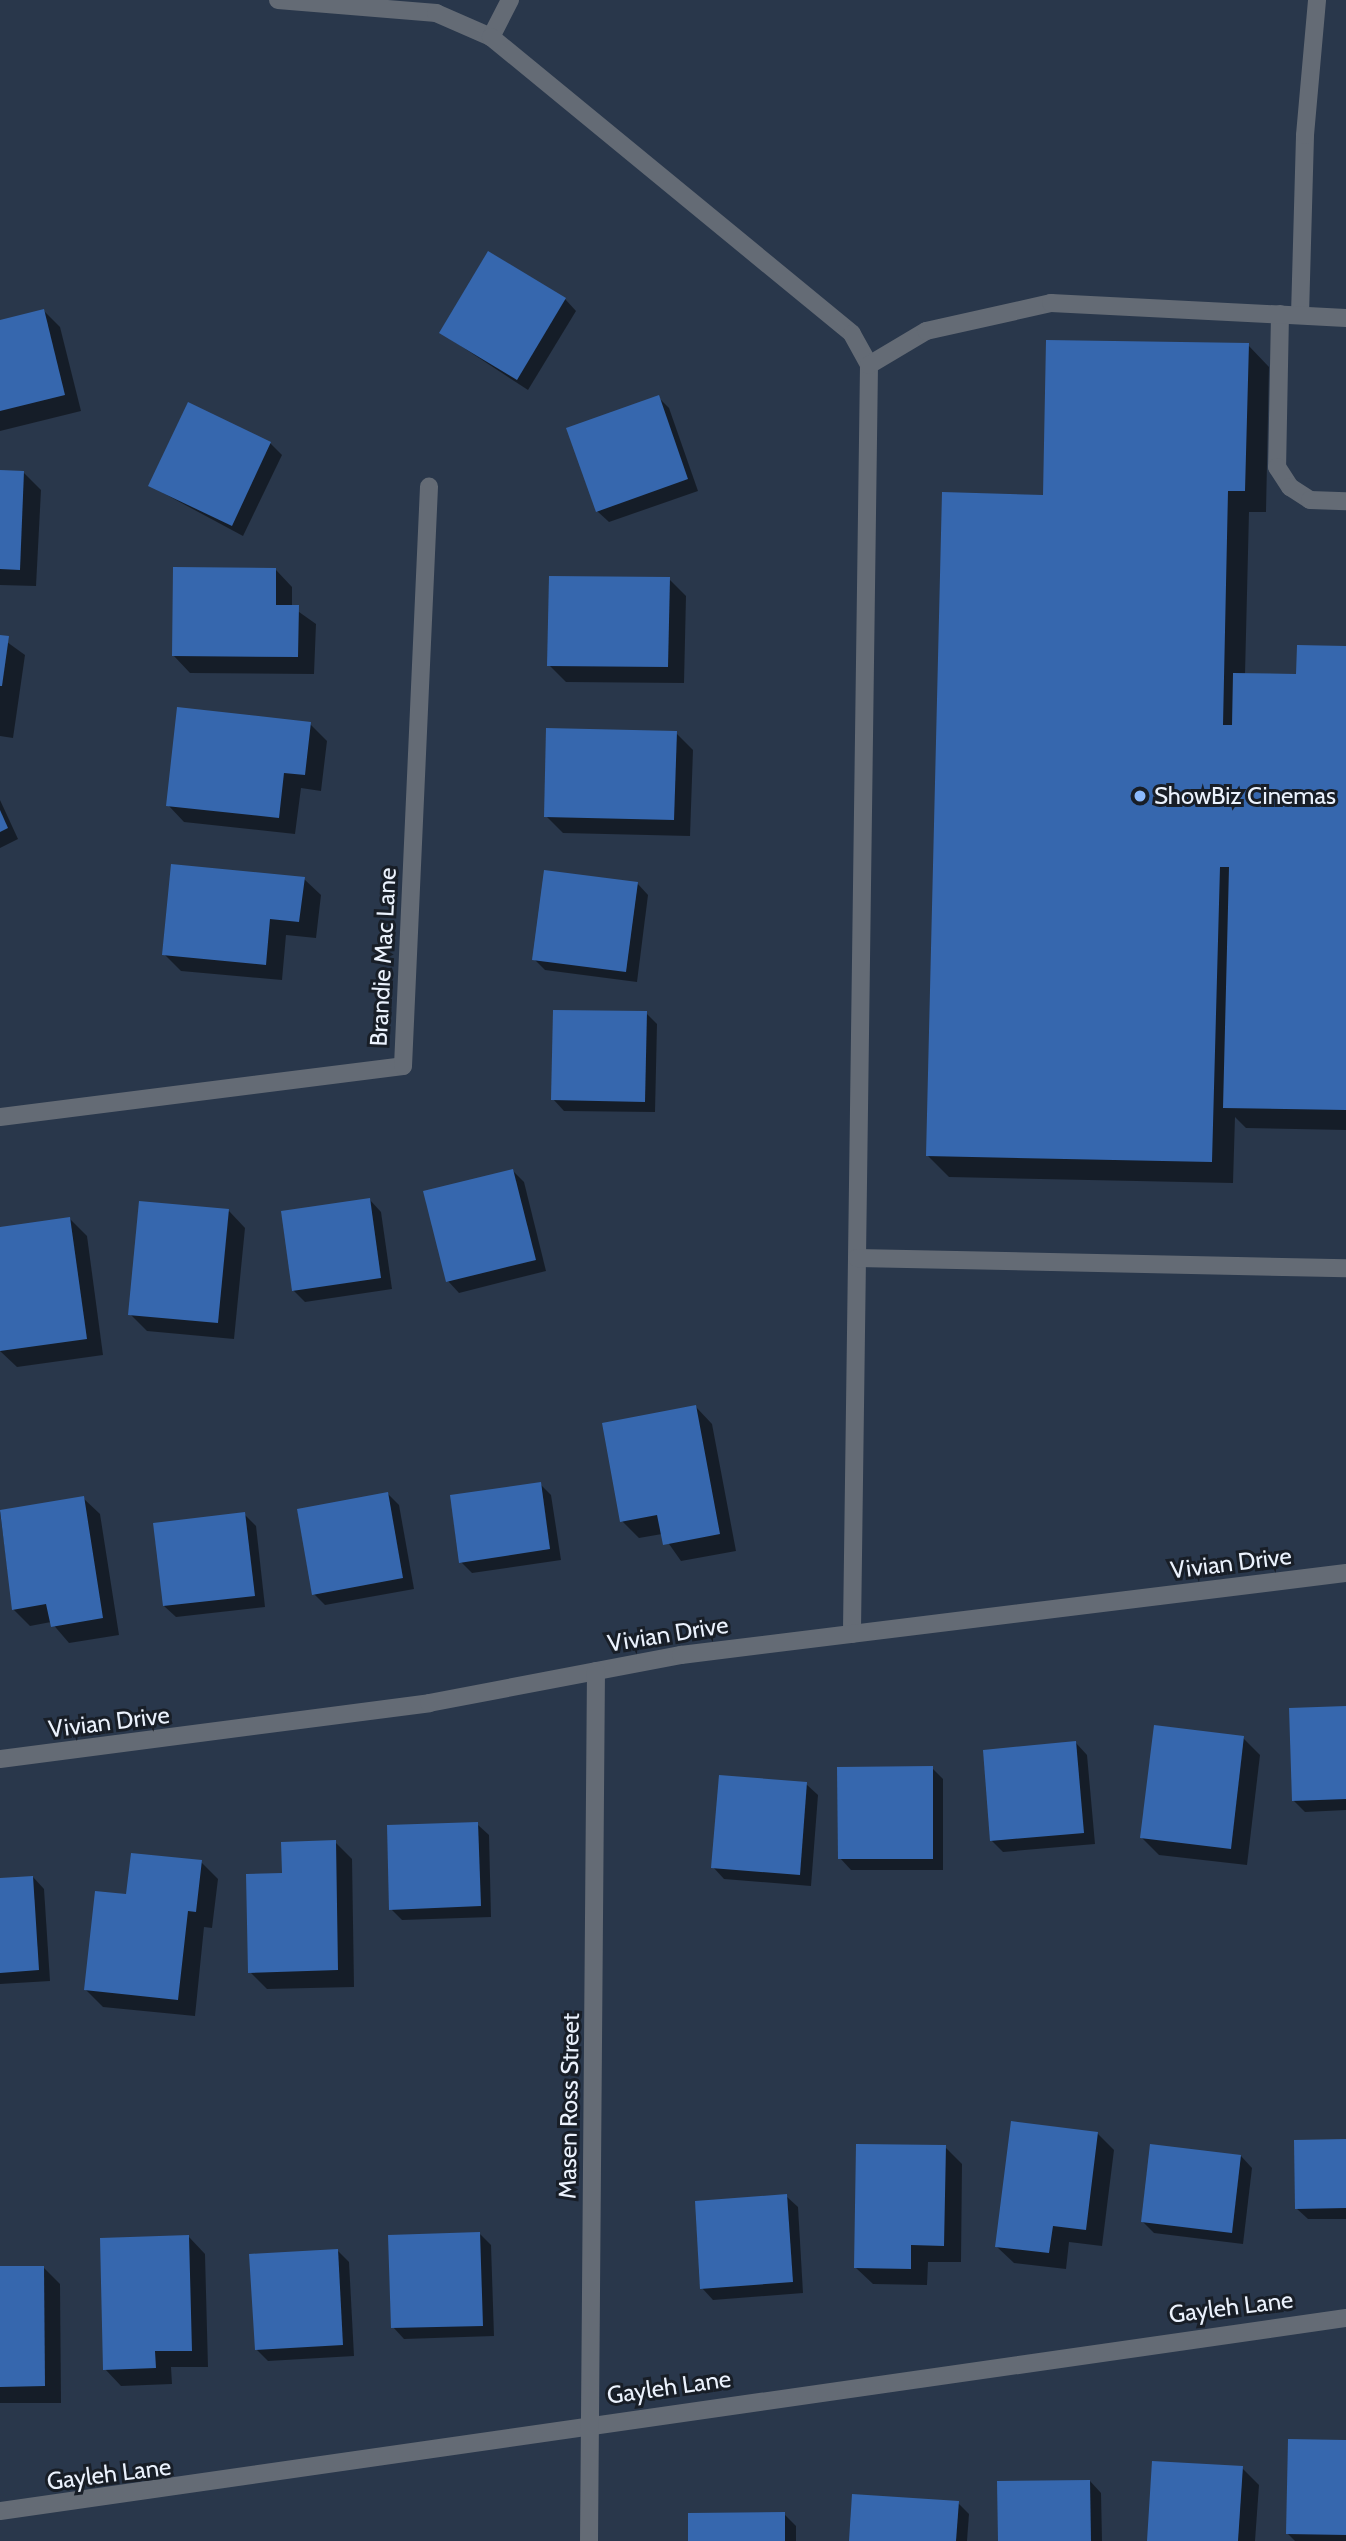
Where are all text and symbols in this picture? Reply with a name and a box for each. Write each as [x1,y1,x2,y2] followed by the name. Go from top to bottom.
[1154,782,1336,810] place label: ShowBiz Cinemas
[1132,788,1148,804] marker: ShowBiz Cinemas
[364,867,402,1047] street label: Brandie Mac Lane
[1169,1541,1293,1585] street label: Vivian Drive
[606,1610,730,1658] street label: Vivian Drive
[47,1700,171,1744] street label: Vivian Drive
[553,2013,585,2199] street label: Masen Ross Street
[1167,2285,1295,2329] street label: Gayleh Lane
[605,2364,733,2410] street label: Gayleh Lane
[45,2452,173,2496] street label: Gayleh Lane

